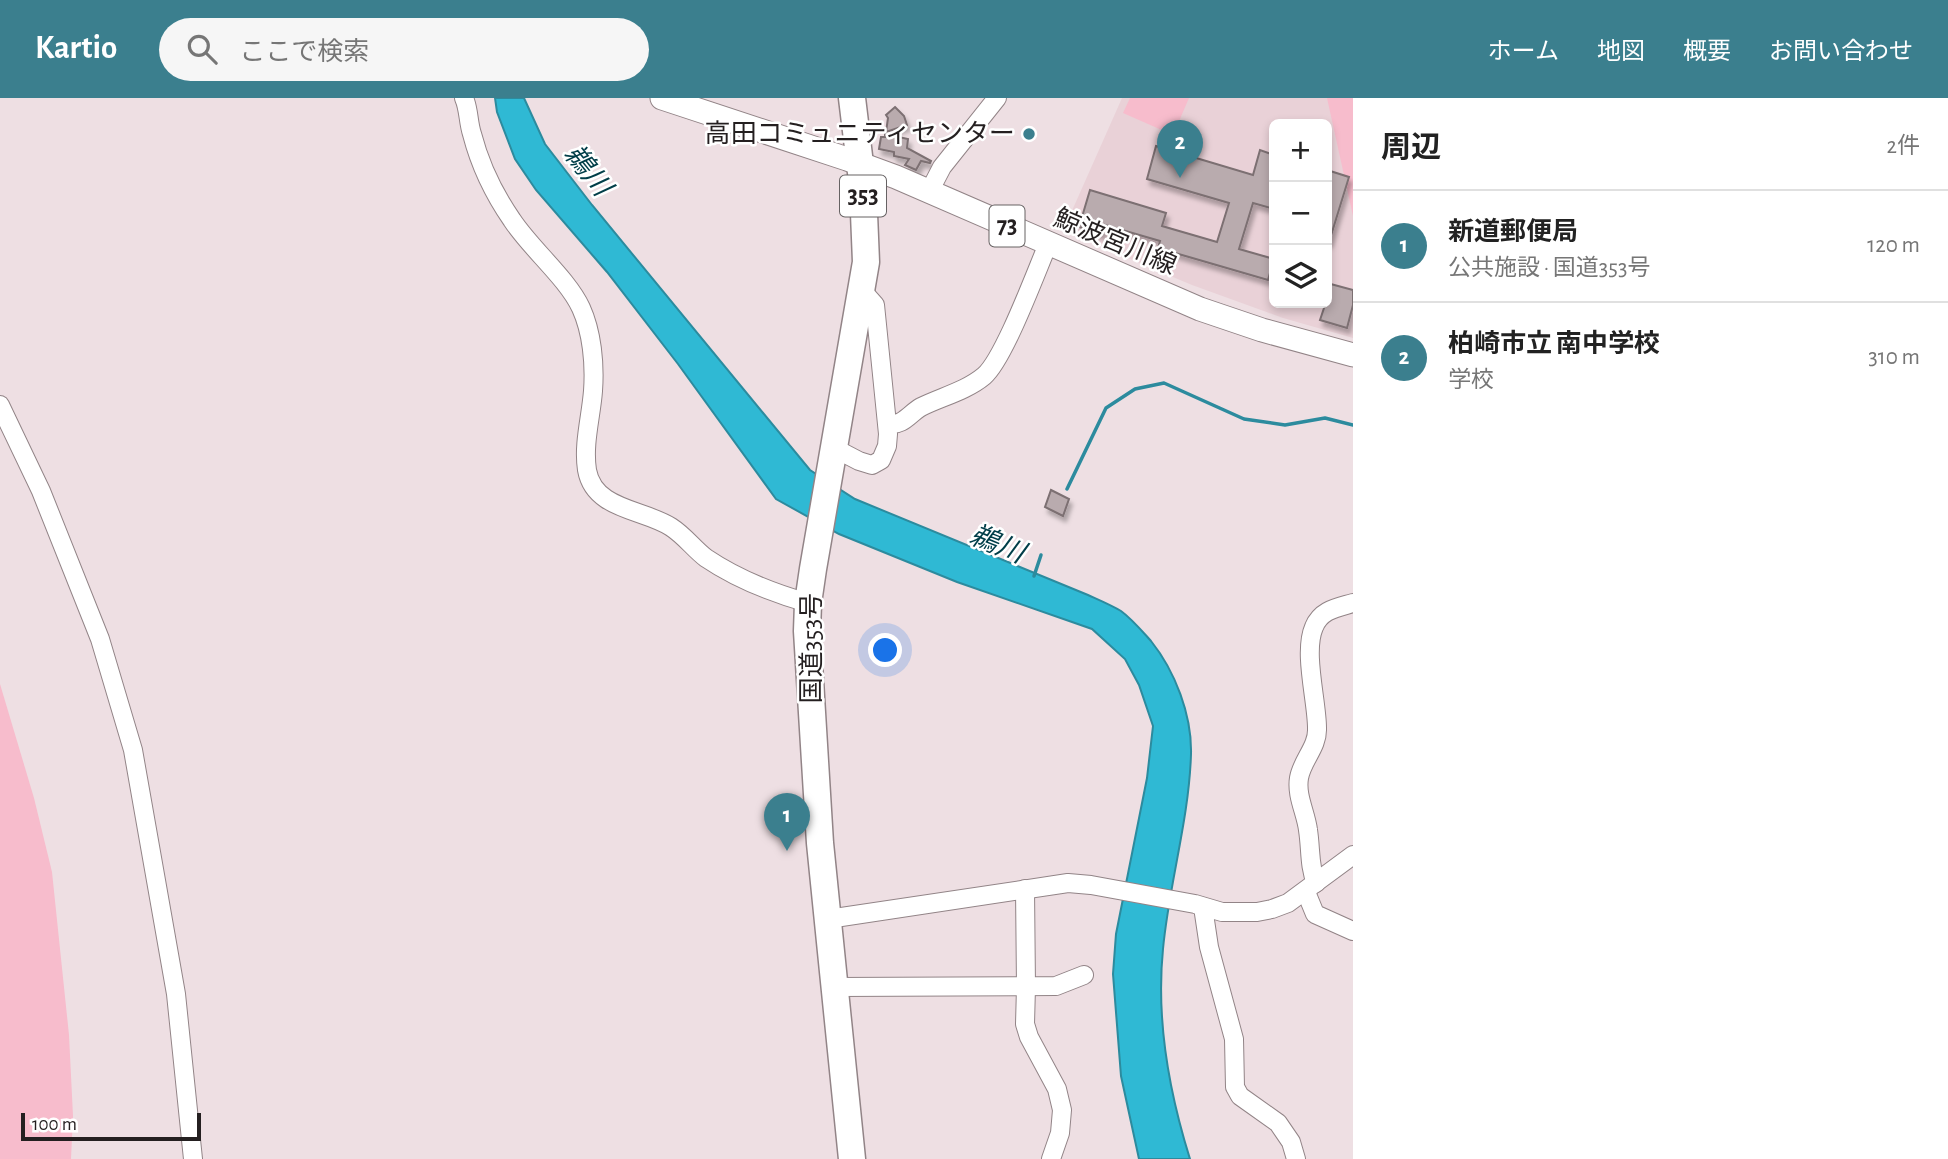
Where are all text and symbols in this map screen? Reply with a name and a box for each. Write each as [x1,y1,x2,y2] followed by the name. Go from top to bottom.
[159,18,649,81] search box
[183,30,221,68] icon: search
[35,32,117,65] text: Kartio
[239,39,369,65] text: ここで検索
[1488,40,1559,64] text: ホーム
[1597,40,1645,64] text: 地図
[1683,40,1731,64] text: 概要
[1769,40,1913,64] text: お問い合わせ
[1269,119,1332,308] map controls
[1269,119,1332,182] button: +
[705,120,1015,147] place label: 高田コミュニティセンター
[1157,120,1203,178] pin: 2
[1021,126,1037,142] marker: 高田コミュニティセンター
[1381,133,1441,163] text: 周辺
[1887,135,1920,158] text: 2件
[558,139,619,204] water label: 鵜川
[840,176,886,216] road number: 353
[1269,182,1332,245] button: −
[1050,203,1181,279] street label: 鯨波宮川線
[990,205,1024,246] road number: 73
[1448,219,1578,245] text: 新道郵便局
[1400,234,1408,257] text: 1
[1867,234,1920,257] text: 120 m
[1269,245,1332,308] button: layers
[1448,257,1650,280] text: 公共施設 · 国道353号
[1448,331,1660,357] text: 柏崎市立 南中学校
[1399,346,1409,369] text: 2
[1868,346,1920,369] text: 310 m
[1448,369,1494,392] text: 学校
[966,520,1032,570] water label: 鵜川
[798,593,825,703] street label: 国道353号
[868,633,902,667] your location
[764,793,810,851] pin: 1
[21,1110,201,1142] scale bar
[32,1115,77,1134] text: 100 m

